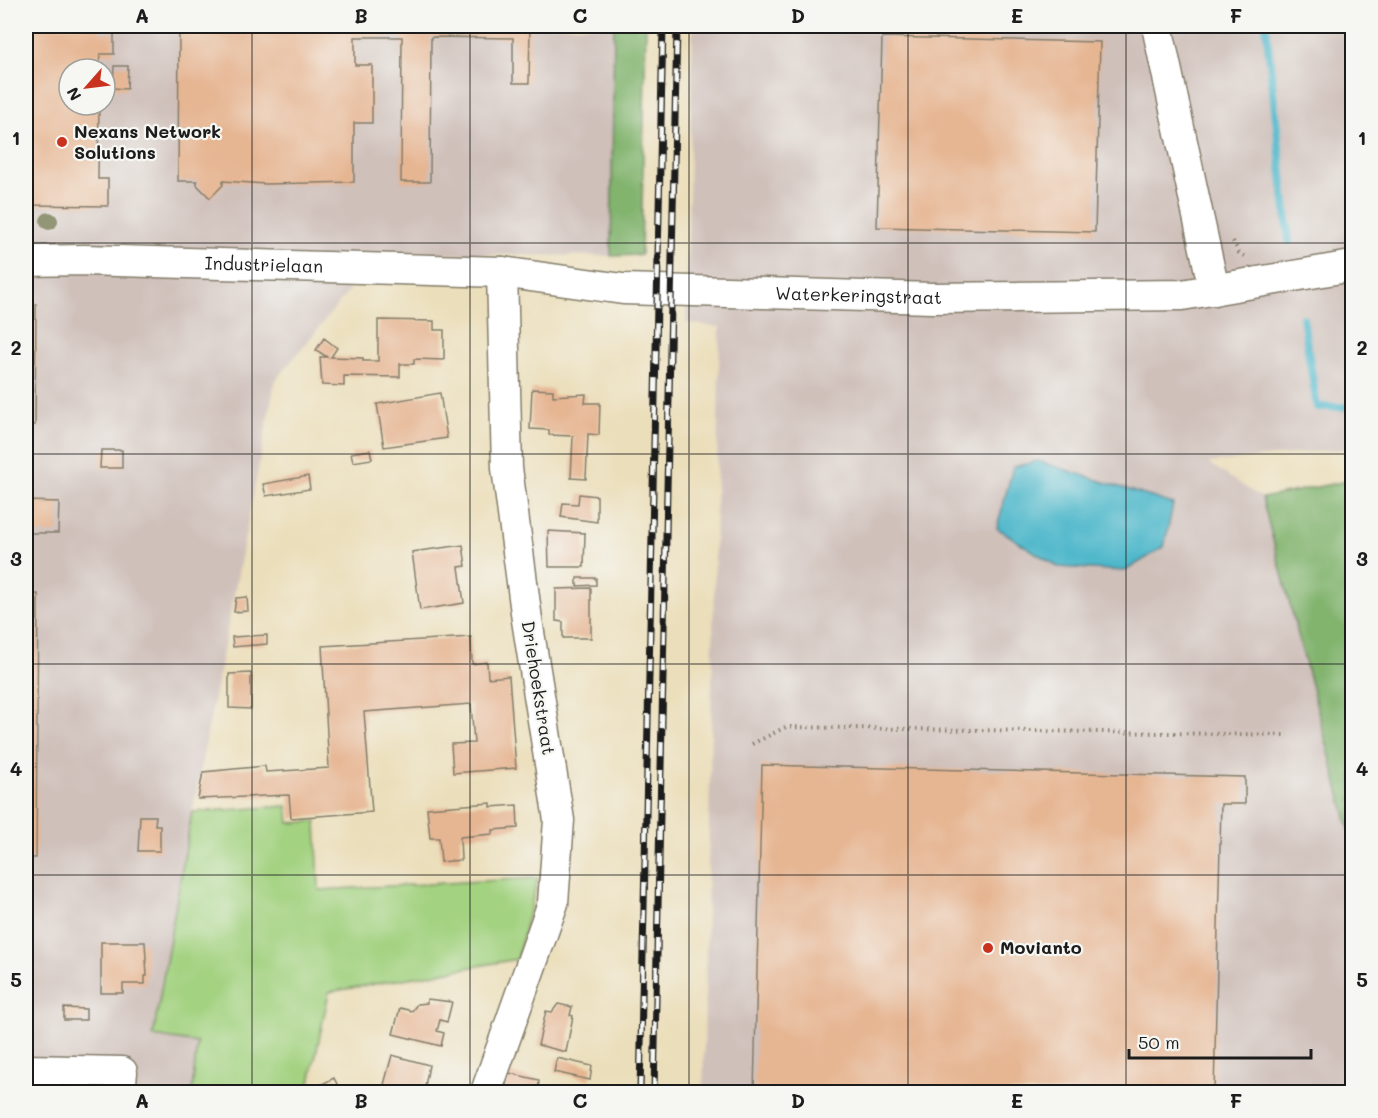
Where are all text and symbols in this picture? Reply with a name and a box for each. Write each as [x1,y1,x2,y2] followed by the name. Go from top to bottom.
[135,2,149,28] text: A
[354,2,368,28] text: B
[573,2,588,28] text: C
[791,2,805,28] text: D
[1011,2,1023,28] text: E
[1230,2,1243,28] text: F
[57,57,117,117] north arrow
[61,84,85,105] text: N
[74,119,221,164] place label: Nexans Network Solutions
[12,124,20,150] text: 1
[1358,124,1366,150] text: 1
[55,135,69,149] marker: Nexans Network Solutions
[204,250,324,278] street label: Industrielaan
[775,280,942,309] street label: Waterkeringstraat
[10,334,22,360] text: 2
[1356,334,1368,360] text: 2
[10,545,22,571] text: 3
[1356,545,1368,571] text: 3
[517,619,561,757] street label: Driehoekstraat
[10,755,23,781] text: 4
[1356,755,1369,781] text: 4
[1000,935,1082,959] place label: Movianto
[981,941,995,955] marker: Movianto
[10,966,22,992] text: 5
[1356,966,1368,992] text: 5
[1129,1022,1310,1060] scale bar
[1138,1030,1180,1054] text: 50 m
[135,1087,149,1113] text: A
[354,1087,368,1113] text: B
[573,1087,588,1113] text: C
[791,1087,805,1113] text: D
[1011,1087,1023,1113] text: E
[1230,1087,1243,1113] text: F

